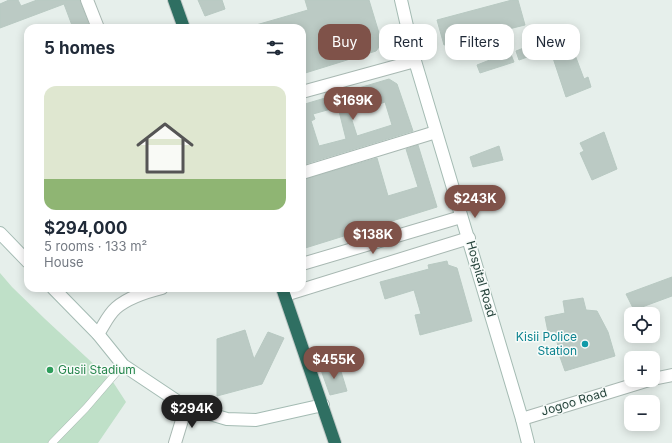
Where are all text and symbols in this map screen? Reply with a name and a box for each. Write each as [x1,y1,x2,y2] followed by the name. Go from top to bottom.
[318,24,371,60] chip: Buy
[379,24,437,60] chip: Rent
[445,24,514,60] chip: Filters
[522,24,580,60] chip: New
[264,37,286,59] icon: filters
[44,38,115,58] text: 5 homes
[325,87,381,121] pin: $169K
[333,92,373,108] text: $169K
[129,112,201,184] icon: home
[447,185,503,219] pin: $243K
[453,190,497,206] text: $243K
[44,218,127,238] text: $294,000
[345,221,401,255] pin: $138K
[353,226,393,242] text: $138K
[44,238,147,254] text: 5 rooms · 133 m²
[463,239,500,319] street label: Hospital Road
[44,254,84,270] text: House
[624,307,660,431] map controls
[624,307,660,343] button: locate
[516,329,577,358] place label: Kisii Police Station
[580,339,590,349] marker: Kisii Police Station
[306,346,362,380] pin: $455K
[312,351,356,367] text: $455K
[624,351,660,387] button: +
[58,362,136,377] place label: Gusii Stadium
[45,365,55,375] marker: Gusii Stadium
[539,384,609,419] street label: Jogoo Road
[164,395,220,429] pin: $294K
[624,395,660,431] button: −
[170,400,214,416] text: $294K

